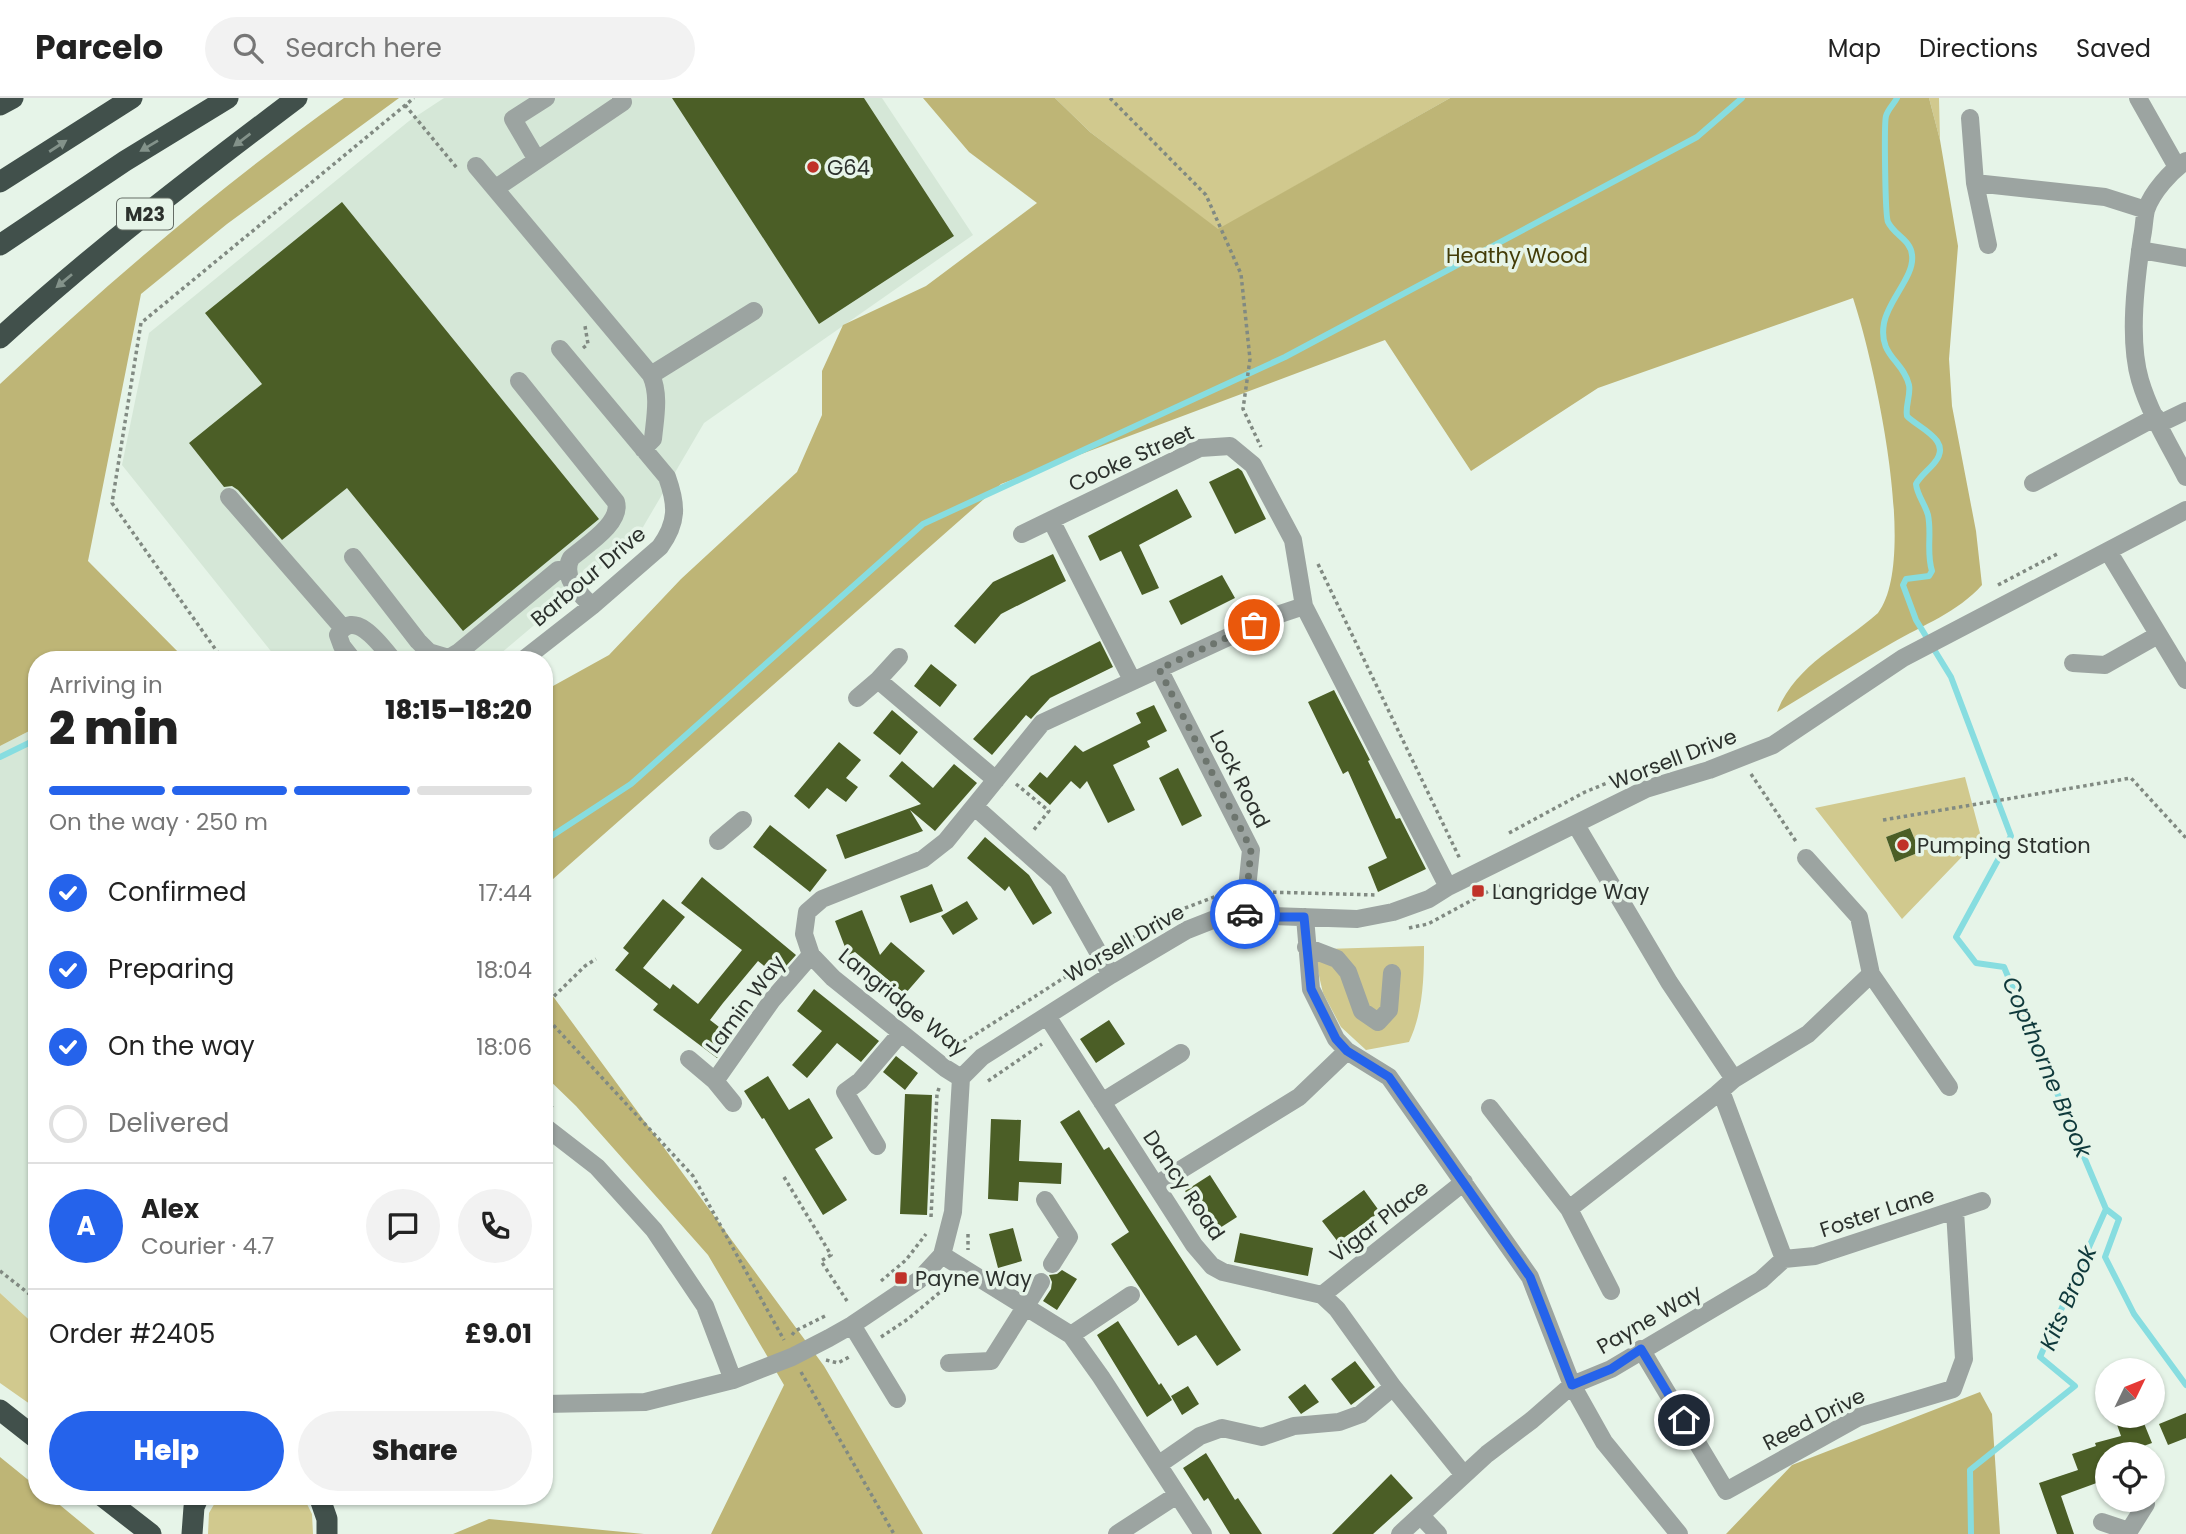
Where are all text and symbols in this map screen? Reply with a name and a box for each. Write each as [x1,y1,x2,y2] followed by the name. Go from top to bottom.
[205,17,695,80] search box
[35,24,163,71] text: Parcelo
[229,29,267,67] icon: search
[285,30,442,66] text: Search here
[1828,32,1881,65] text: Map
[1919,32,2038,65] text: Directions
[2076,32,2151,65] text: Saved
[234,132,252,147] one-way arrow
[48,139,67,152] one-way arrow
[139,140,158,153] one-way arrow
[827,153,870,182] place label: G64
[805,159,821,175] marker: G64
[117,198,173,230] road number: M23
[1446,241,1588,270] park label: Heathy Wood
[55,273,73,288] one-way arrow
[1064,417,1198,499] street label: Cooke Street
[524,519,652,633] street label: Barbour Drive
[1224,595,1284,655] pin
[1235,606,1273,644] icon: bag
[49,669,163,701] text: Arriving in
[385,692,532,728] text: 18:15–18:20
[49,696,179,760] text: 2 min
[1605,721,1741,797] street label: Worsell Drive
[1203,725,1277,833] street label: Lock Road
[49,806,268,838] text: On the way · 250 m
[1917,831,2091,860] place label: Pumping Station
[1895,837,1911,853] marker: Pumping Station
[49,874,87,912] icon: check
[108,874,246,910] text: Confirmed
[478,877,532,909] text: 17:44
[1492,877,1650,906] place label: Langridge Way
[1210,879,1280,949] courier
[1470,883,1486,899] marker: Langridge Way
[1226,895,1264,933] icon: car
[1059,897,1189,989] street label: Worsell Drive
[833,941,973,1063] street label: Langridge Way
[699,949,791,1059] street label: Lamin Way
[49,951,87,989] icon: check
[108,951,234,987] text: Preparing
[476,954,532,986] text: 18:04
[1994,971,2100,1164] water label: Copthorne Brook
[49,1028,87,1066] icon: check
[108,1028,255,1064] text: On the way
[476,1031,532,1063] text: 18:06
[108,1105,229,1141] text: Delivered
[1136,1124,1232,1246] street label: Dancy Road
[1323,1173,1435,1269] street label: Vigar Place
[1816,1180,1938,1244] street label: Foster Lane
[366,1189,440,1263] button: chat
[458,1189,532,1263] button: phone
[141,1191,199,1227] text: Alex
[76,1208,96,1244] text: A
[141,1230,274,1262] text: Courier · 4.7
[2032,1240,2105,1355] water label: Kits Brook
[915,1264,1032,1293] place label: Payne Way
[893,1270,909,1286] marker: Payne Way
[1591,1277,1707,1361] street label: Payne Way
[49,1316,215,1352] text: Order #2405
[465,1316,532,1352] text: £9.01
[2095,1358,2165,1428] north arrow
[2095,1358,2165,1512] map controls
[1758,1381,1870,1457] street label: Reed Drive
[1654,1390,1714,1450] pin
[1665,1401,1703,1439] icon: home
[49,1411,284,1491] button: Help
[298,1411,532,1491] button: Share
[2095,1442,2165,1512] button: locate

